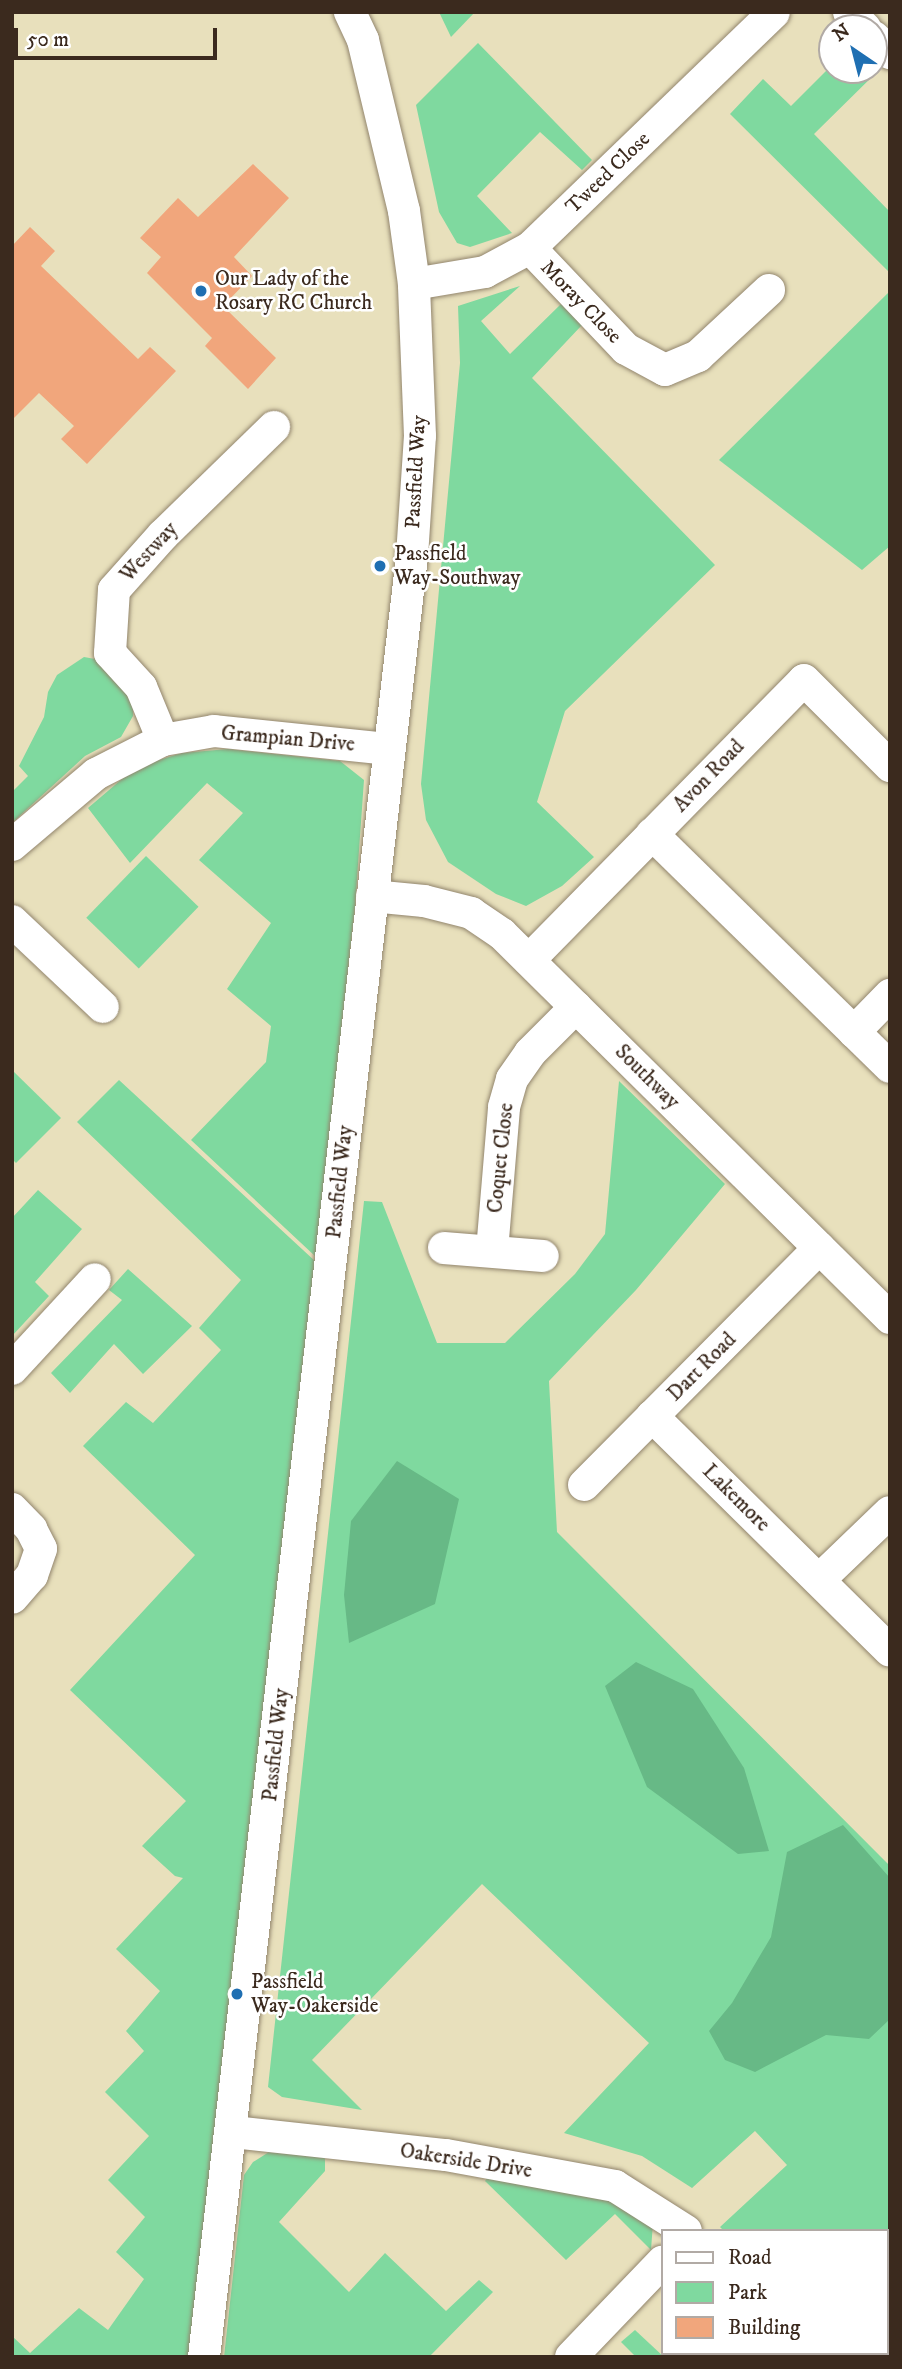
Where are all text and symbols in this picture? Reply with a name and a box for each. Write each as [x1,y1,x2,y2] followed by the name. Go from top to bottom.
[18,14,220,58] scale bar
[818,14,888,84] north arrow
[829,19,855,47] text: N
[27,27,69,53] text: 50 m
[561,127,655,219] street label: Tweed Close
[535,255,627,349] street label: Moray Close
[215,266,372,316] place label: Our Lady of the Rosary RC Church
[193,283,209,299] marker: Our Lady of the Rosary RC Church
[400,415,432,529] street label: Passfield Way
[115,517,183,587] street label: Westway
[394,541,520,591] place label: Passfield Way-Southway
[372,558,388,574] marker: Passfield Way-Southway
[220,721,356,757] street label: Grampian Drive
[668,734,750,818] street label: Avon Road
[609,1039,685,1115] street label: Southway
[483,1102,519,1214] street label: Coquet Close
[322,1124,358,1240] street label: Passfield Way
[662,1327,742,1407] street label: Dart Road
[697,1459,775,1537] street label: Lakemore
[258,1687,294,1803] street label: Passfield Way
[251,1969,378,2019] place label: Passfield Way-Oakerside
[229,1986,245,2002] marker: Passfield Way-Oakerside
[398,2138,534,2184] street label: Oakerside Drive
[660,2229,888,2355] legend
[728,2245,772,2271] text: Road
[728,2280,767,2306] text: Park
[728,2315,800,2341] text: Building

